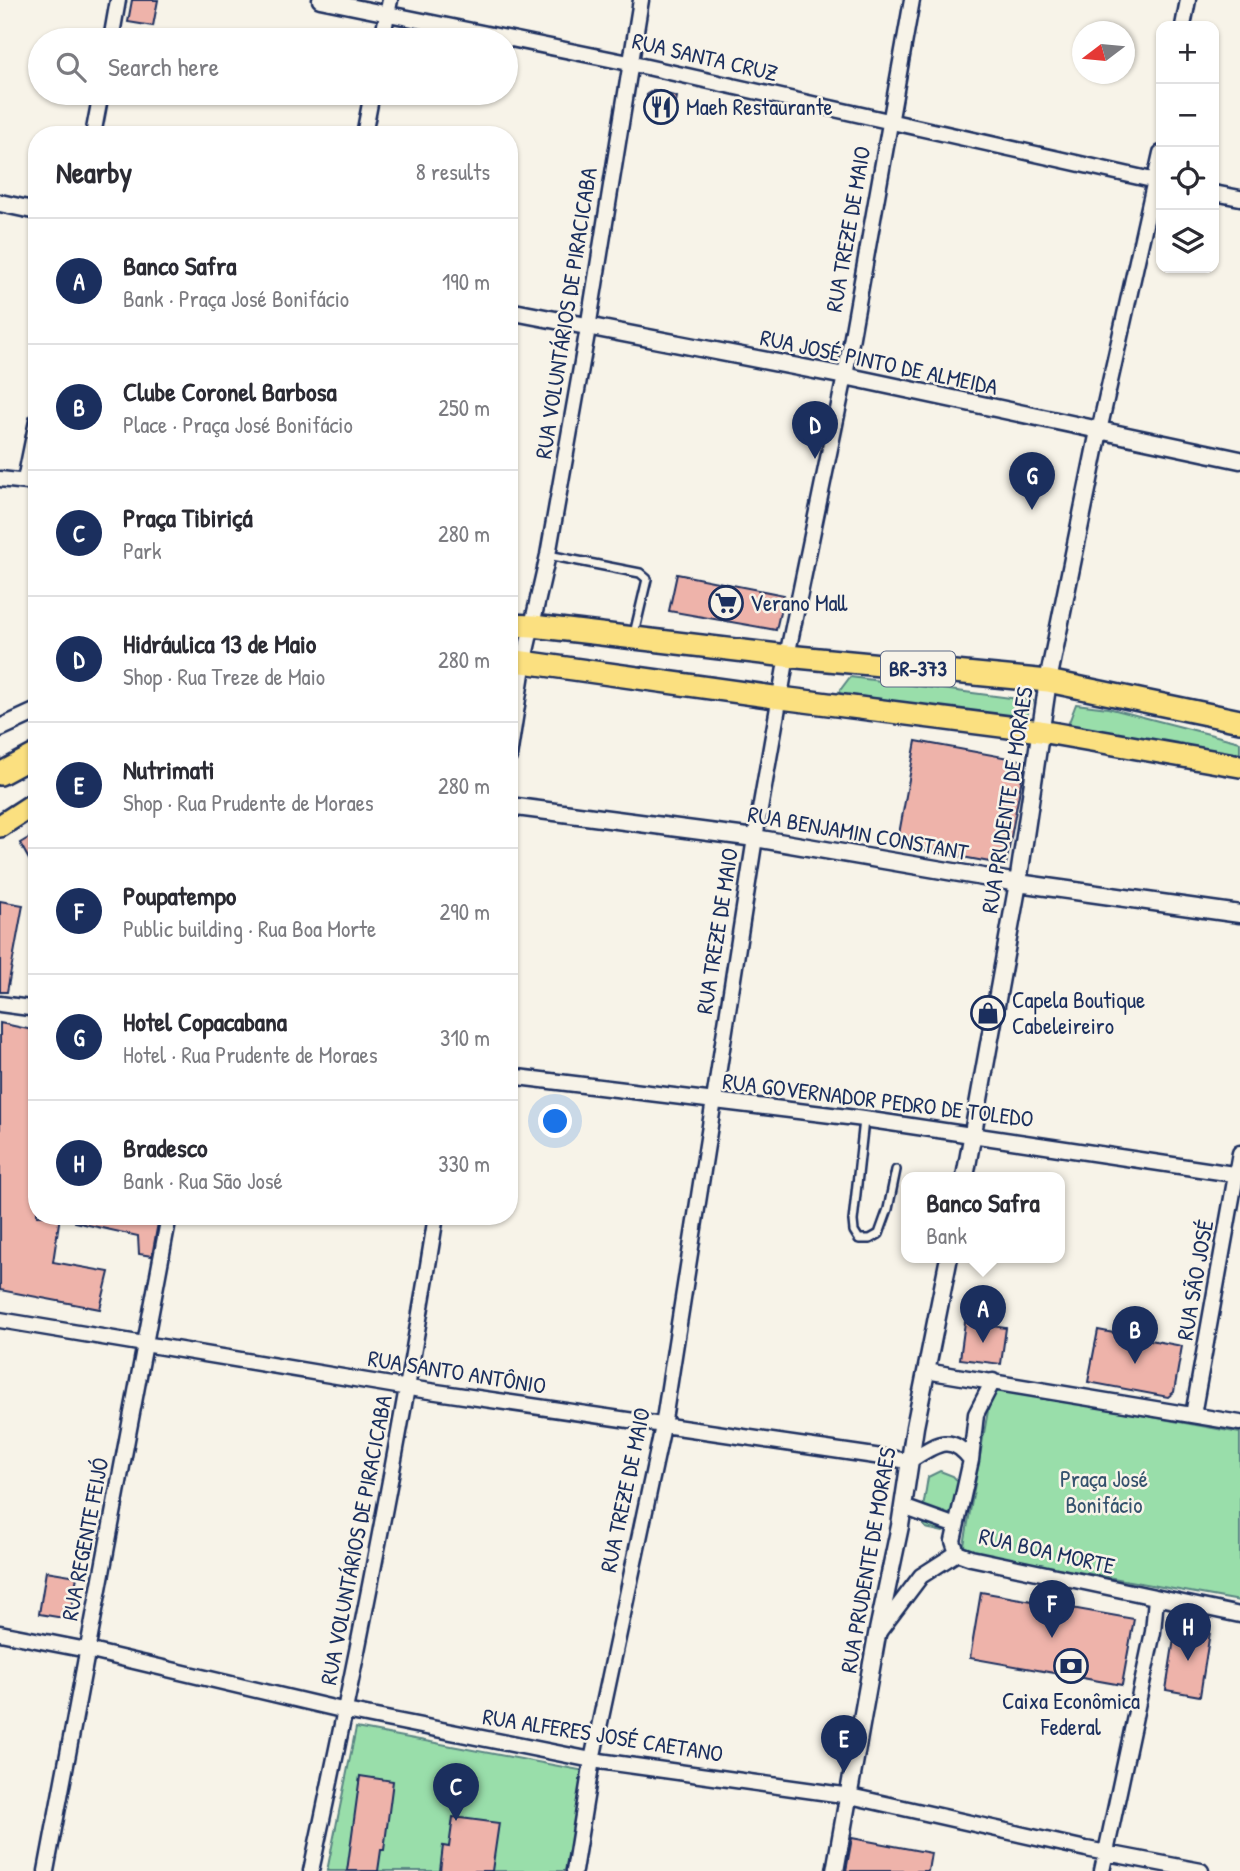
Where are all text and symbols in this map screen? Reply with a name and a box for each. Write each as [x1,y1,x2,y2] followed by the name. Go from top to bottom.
[1072,21,1135,84] north arrow
[1156,21,1219,273] map controls
[1156,21,1219,84] button: +
[629,25,781,88] street label: RUA SANTA CRUZ
[28,28,518,105] search box
[52,48,90,86] icon: search
[108,49,219,84] text: Search here
[1156,84,1219,147] button: −
[642,88,680,126] restaurant icon: Maeh Restaurante
[686,91,833,122] place label: Maeh Restaurante
[818,144,877,314] street label: RUA TREZE DE MAIO
[1156,147,1219,210] button: locate
[56,152,132,192] text: Nearby
[416,156,490,187] text: 8 results
[527,165,604,461] street label: RUA VOLUNTÁRIOS DE PIRACICABA
[1156,210,1219,273] button: layers
[123,248,236,283] text: Banco Safra
[73,266,85,297] text: A
[442,266,490,297] text: 190 m
[123,283,349,314] text: Bank · Praça José Bonifácio
[758,321,1001,402] street label: RUA JOSÉ PINTO DE ALMEIDA
[123,374,337,409] text: Clube Coronel Barbosa
[73,392,85,423] text: B
[438,392,490,423] text: 250 m
[792,401,838,459] pin: D
[123,409,353,440] text: Place · Praça José Bonifácio
[1009,452,1055,510] pin: G
[123,500,253,535] text: Praça Tibiriçá
[73,518,85,549] text: C
[438,518,490,549] text: 280 m
[123,535,161,566] text: Park
[707,584,745,622] supermarket icon: Verano Mall
[750,587,849,618] place label: Verano Mall
[123,626,316,661] text: Hidráulica 13 de Maio
[74,644,84,675] text: D
[438,644,490,675] text: 280 m
[881,652,955,686] road number: BR-373
[123,661,325,692] text: Shop · Rua Treze de Maio
[973,684,1040,915] street label: RUA PRUDENTE DE MORAES
[123,752,215,787] text: Nutrimati
[74,770,84,801] text: E
[438,770,490,801] text: 280 m
[123,787,374,818] text: Shop · Rua Prudente de Moraes
[745,798,971,867] street label: RUA BENJAMIN CONSTANT
[688,846,745,1016] street label: RUA TREZE DE MAIO
[123,878,236,913] text: Poupatempo
[75,896,83,927] text: F
[440,896,490,927] text: 290 m
[123,913,376,944] text: Public building · Rua Boa Morte
[1012,984,1145,1041] place label: Capela Boutique Cabeleireiro
[969,994,1007,1032] shop icon: Capela Boutique Cabeleireiro
[123,1004,287,1039] text: Hotel Copacabana
[73,1022,85,1053] text: G
[440,1022,490,1053] text: 310 m
[123,1039,378,1070] text: Hotel · Rua Prudente de Moraes
[721,1065,1035,1134] street label: RUA GOVERNADOR PEDRO DE TOLEDO
[538,1104,572,1138] your location
[123,1130,207,1165] text: Bradesco
[74,1148,84,1179] text: H
[438,1148,490,1179] text: 330 m
[123,1165,283,1196] text: Bank · Rua São José
[901,1172,1065,1263] popup
[926,1185,1040,1220] text: Banco Safra
[1169,1217,1220,1342] street label: RUA SÃO JOSÉ
[926,1220,967,1251] text: Bank
[960,1285,1006,1343] pin: A
[1112,1306,1158,1364] pin: B
[366,1342,548,1401] street label: RUA SANTO ANTÔNIO
[312,1392,399,1687] street label: RUA VOLUNTÁRIOS DE PIRACICABA
[592,1405,657,1575] street label: RUA TREZE DE MAIO
[832,1444,903,1675] street label: RUA PRUDENTE DE MORAES
[54,1455,116,1623] street label: RUA REGENTE FEIJÓ
[1060,1463,1148,1520] park label: Praça José Bonifácio
[976,1520,1118,1581] street label: RUA BOA MORTE
[1029,1580,1075,1638] pin: F
[1165,1603,1211,1661] pin: H
[1052,1647,1090,1685] bank icon: Caixa Econômica Federal
[1002,1685,1140,1742] place label: Caixa Econômica Federal
[481,1700,725,1769] street label: RUA ALFERES JOSÉ CAETANO
[821,1715,867,1773] pin: E
[433,1763,479,1821] pin: C

